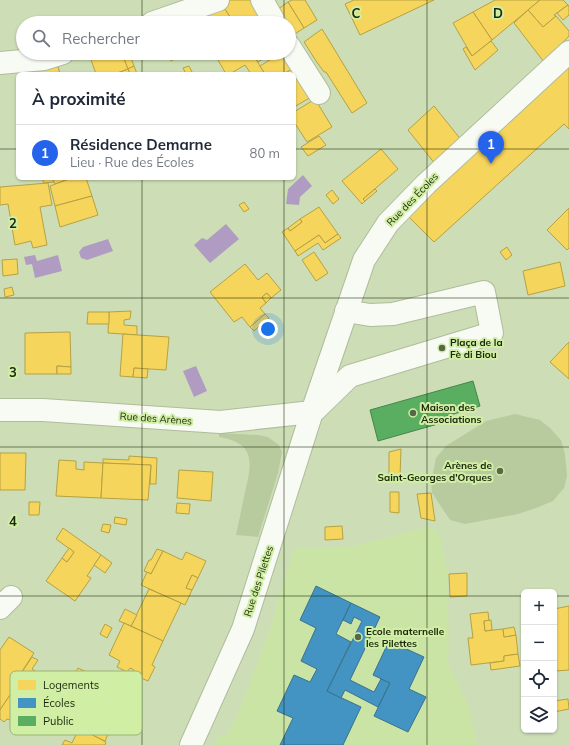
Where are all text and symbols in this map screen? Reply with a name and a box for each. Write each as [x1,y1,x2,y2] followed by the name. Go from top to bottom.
[352,5,361,21] text: C
[493,5,503,21] text: D
[16,16,296,60] search box
[30,27,52,49] icon: search
[62,29,140,48] text: Rechercher
[32,88,126,109] text: À proximité
[478,131,504,164] pin: 1
[70,135,212,154] text: Résidence Demarne
[41,145,49,161] text: 1
[250,145,280,161] text: 80 m
[70,154,194,170] text: Lieu · Rue des Écoles
[384,170,441,229] street label: Rue des Écoles
[9,215,17,231] text: 2
[258,319,278,339] your location
[450,336,503,361] place label: Plaça de la Fè di Biou
[437,343,447,353] marker: Plaça de la Fè di Biou
[9,364,17,380] text: 3
[421,401,482,426] place label: Maison des Associations
[408,408,418,418] marker: Maison des Associations
[119,409,193,428] street label: Rue des Arènes
[377,459,493,484] place label: Arènes de Saint-Georges d'Orques
[495,466,505,476] marker: Arènes de Saint-Georges d'Orques
[9,513,17,529] text: 4
[241,544,276,618] street label: Rue des Pilettes
[521,589,557,733] map controls
[521,589,557,625] button: +
[366,625,445,650] place label: Ecole maternelle les Pilettes
[521,625,557,661] button: −
[353,632,363,642] marker: Ecole maternelle les Pilettes
[521,661,557,697] button: locate
[10,671,142,735] legend
[43,678,99,692] text: Logements
[43,696,75,710] text: Écoles
[521,697,557,733] button: layers
[43,714,74,728] text: Public

